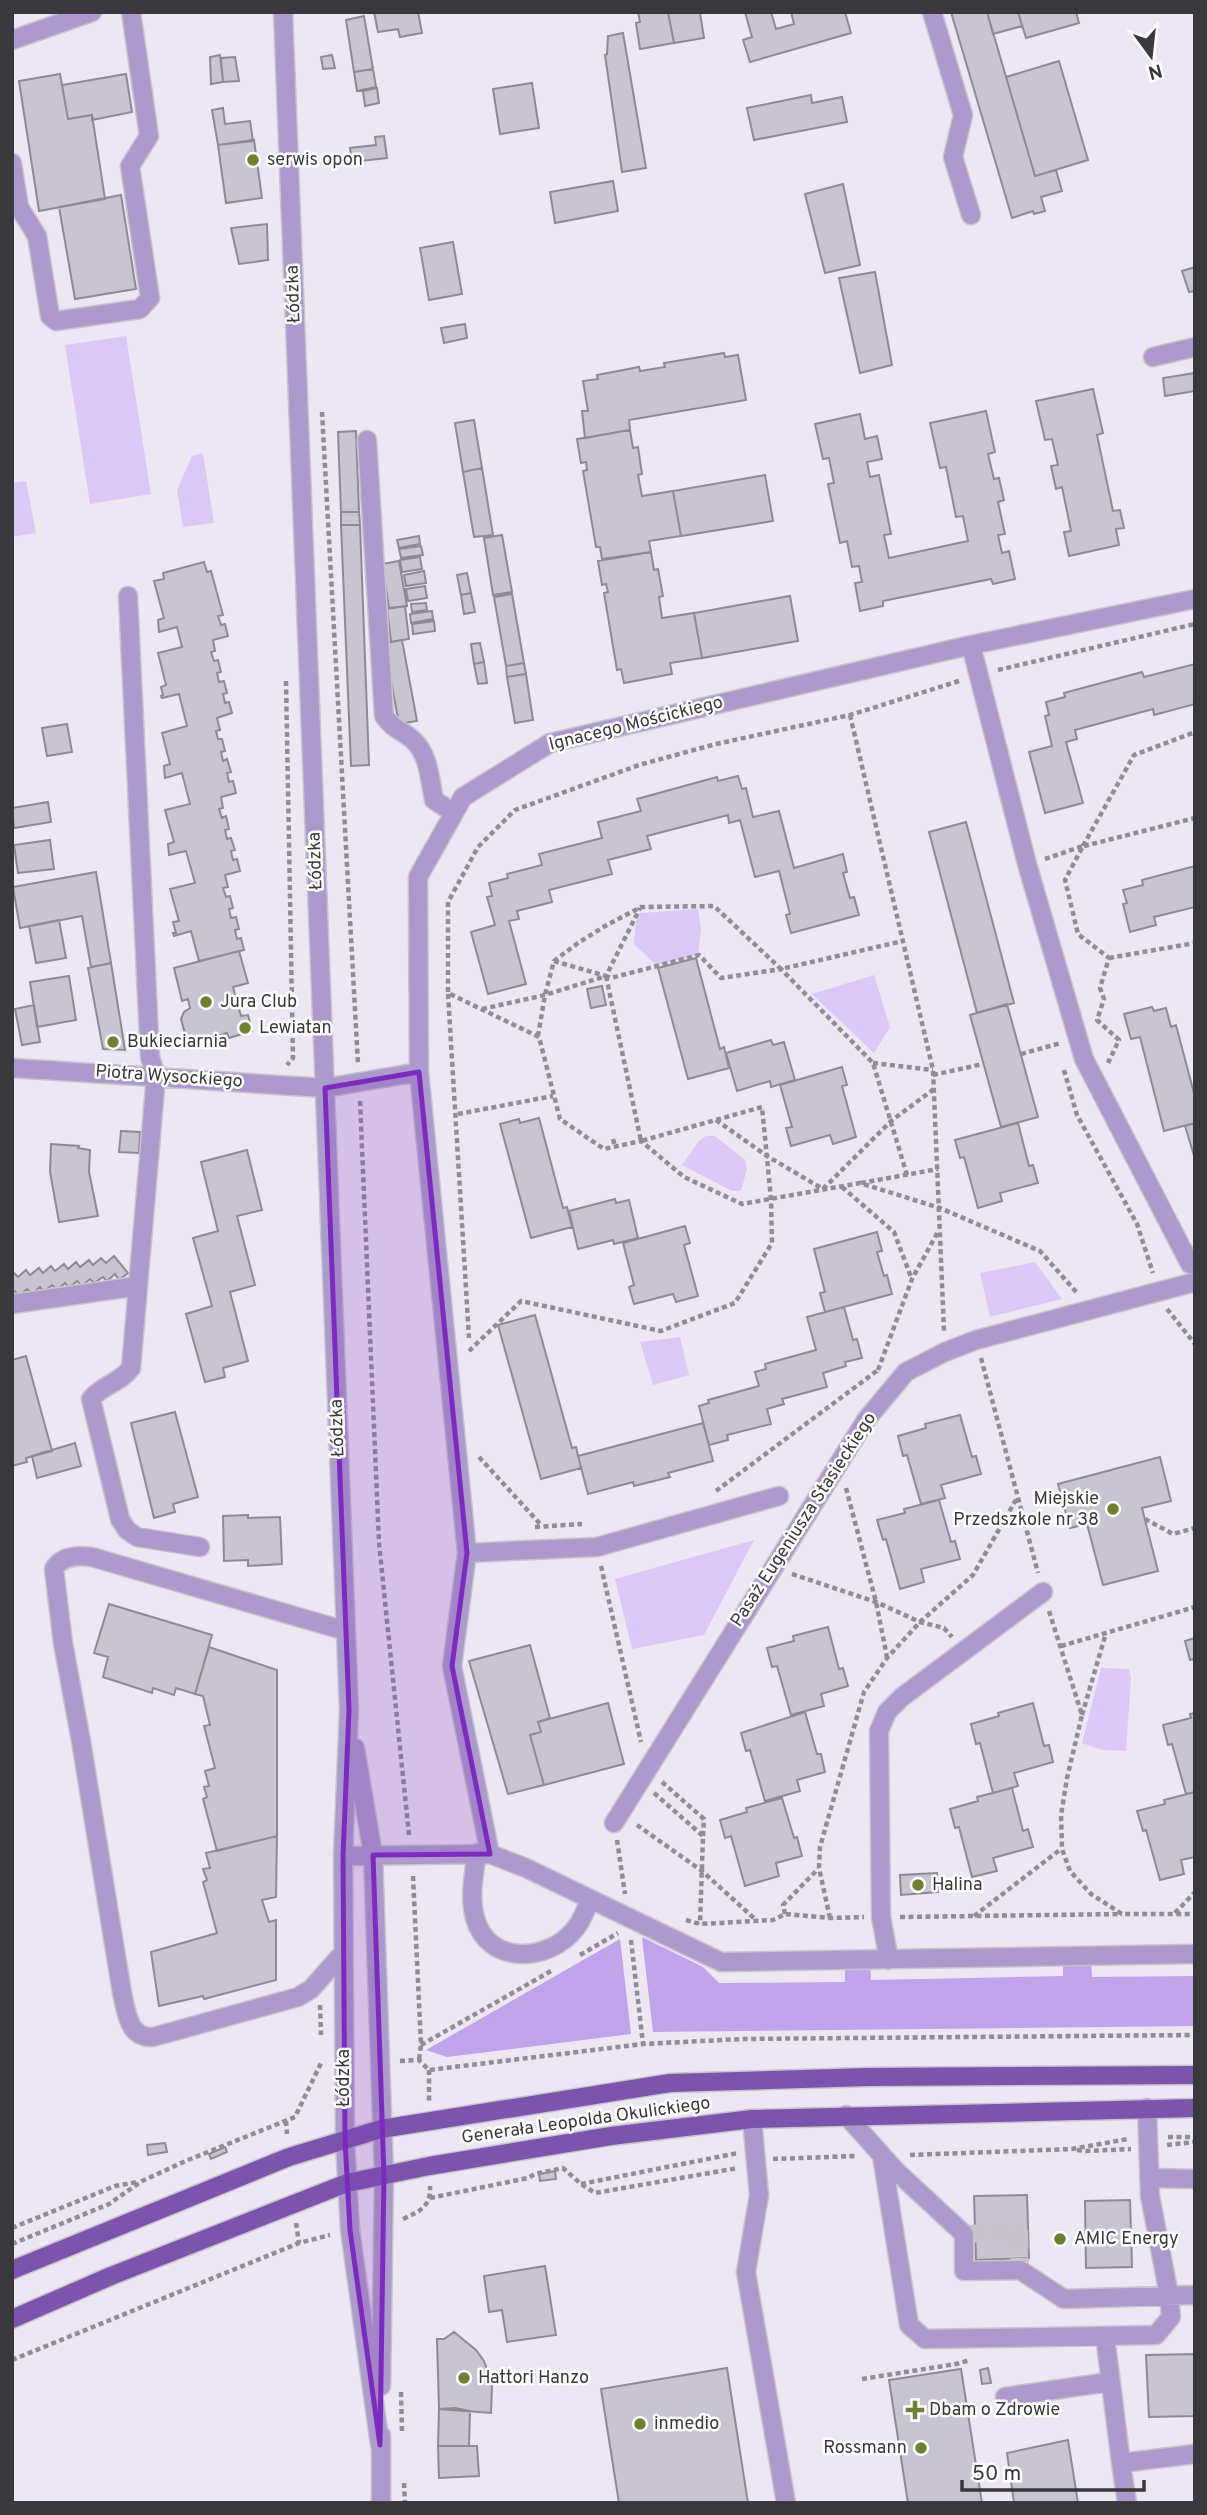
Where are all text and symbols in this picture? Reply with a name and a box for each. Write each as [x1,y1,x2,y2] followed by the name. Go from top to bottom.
[1116,21,1186,91] north arrow
[1145,57,1165,84] text: N
[267,149,363,172] place label: serwis opon
[245,152,261,168] marker: serwis opon
[281,265,307,323] street label: Łódzka
[547,691,725,757] street label: Ignacego Mościckiego
[303,832,329,890] street label: Łódzka
[220,991,297,1014] place label: Jura Club
[198,994,214,1010] marker: Jura Club
[259,1017,332,1040] place label: Lewiatan
[237,1020,253,1036] marker: Lewiatan
[127,1031,227,1054] place label: Bukieciarnia
[105,1034,121,1050] marker: Bukieciarnia
[94,1060,244,1094] street label: Piotra Wysockiego
[325,1399,351,1457] street label: Łódzka
[726,1408,882,1632] street label: Pasaż Eugeniusza Stasieckiego
[953,1488,1099,1532] place label: Miejskie Przedszkole nr 38
[1105,1501,1121,1517] marker: Miejskie Przedszkole nr 38
[932,1874,983,1897] place label: Halina
[910,1877,926,1893] marker: Halina
[333,2049,356,2107] street label: Łódzka
[460,2092,712,2150] street label: Generała Leopolda Okulickiego
[1074,2228,1179,2251] place label: AMIC Energy
[1052,2231,1068,2247] marker: AMIC Energy
[478,2367,589,2390] place label: Hattori Hanzo
[456,2370,472,2386] marker: Hattori Hanzo
[929,2399,1060,2422] place label: Dbam o Zdrowie
[907,2402,923,2418] marker: Dbam o Zdrowie
[654,2413,719,2436] place label: inmedio
[632,2416,648,2432] marker: inmedio
[823,2437,907,2460] place label: Rossmann
[913,2440,929,2456] marker: Rossmann
[962,2448,1144,2492] scale bar
[972,2461,1021,2488] text: 50 m

